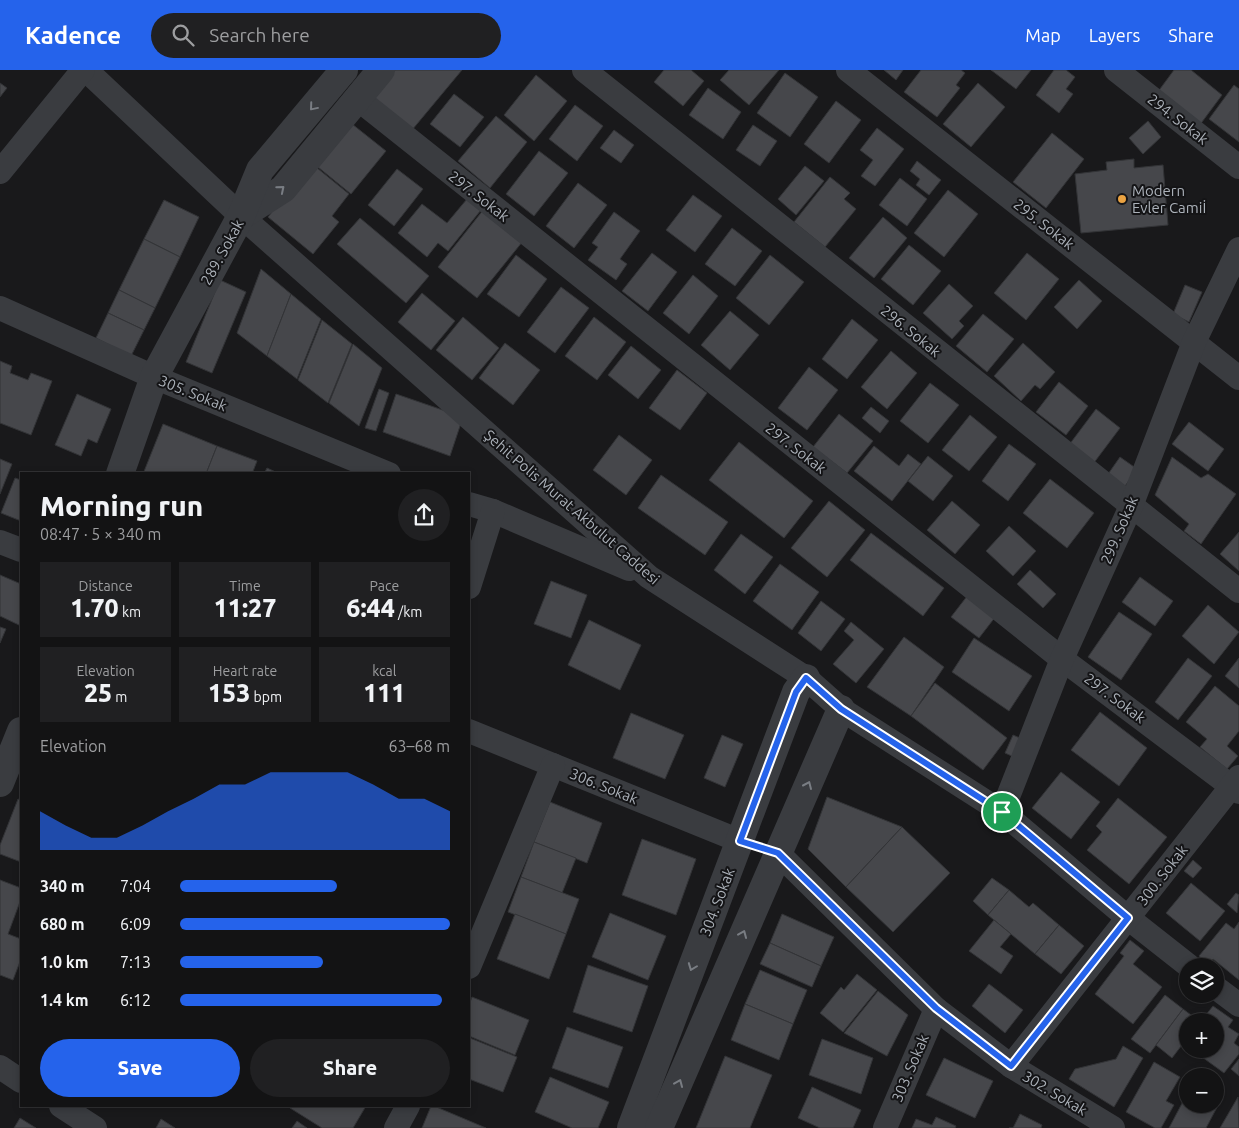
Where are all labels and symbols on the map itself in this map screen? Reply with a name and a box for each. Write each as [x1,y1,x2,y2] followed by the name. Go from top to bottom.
[1144,90,1212,148] street label: 294. Sokak
[310,102,319,111] one-way arrow
[445,167,513,225] street label: 297. Sokak
[1132,182,1206,216] place label: Modern Evler Camiİ
[276,185,285,194] one-way arrow
[1116,193,1128,205] marker: Modern Evler Camiİ
[1010,195,1078,253] street label: 295. Sokak
[197,216,247,288] street label: 289. Sokak
[878,302,945,361] street label: 296. Sokak
[156,372,230,415] street label: 305. Sokak
[762,419,830,477] street label: 297. Sokak
[481,426,663,588] street label: Şehit Polis Murat Akbulut Caddesi
[1097,493,1141,566] street label: 299. Sokak
[1081,670,1149,727] street label: 297. Sokak
[567,765,641,808] street label: 306. Sokak
[802,781,813,790] one-way arrow
[981,791,1023,833] pin
[1133,841,1191,909] street label: 300. Sokak
[696,865,738,939] street label: 304. Sokak
[737,930,748,939] one-way arrow
[688,962,698,971] one-way arrow
[888,1031,932,1104] street label: 303. Sokak
[1020,1067,1091,1119] street label: 302. Sokak
[672,1079,683,1088] one-way arrow

